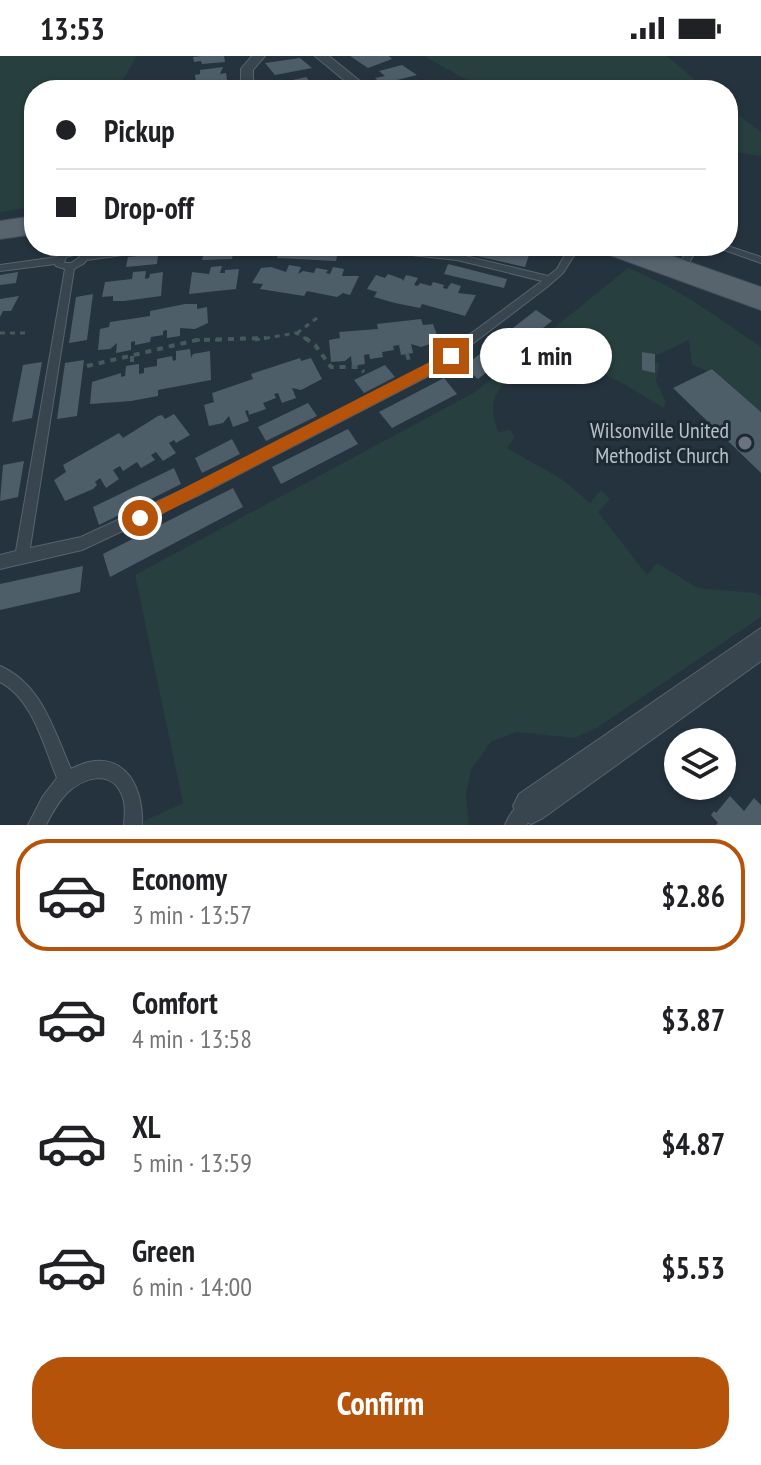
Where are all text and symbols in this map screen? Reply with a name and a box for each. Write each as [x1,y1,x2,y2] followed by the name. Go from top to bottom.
[40,9,105,48] text: 13:53
[104,111,175,150] text: Pickup
[104,188,194,227] text: Drop-off
[479,328,611,384] callout: 1 min
[433,338,469,374] route end
[520,339,572,372] text: 1 min
[590,416,729,469] place label: Wilsonville United Methodist Church
[736,434,754,452] marker: Wilsonville United Methodist Church
[122,500,158,536] route start
[664,728,736,800] map controls
[664,728,736,800] button: layers
[36,859,108,931] icon: car
[132,859,227,898] text: Economy
[661,876,725,915] text: $2.86
[132,898,252,931] text: 3 min · 13:57
[36,983,108,1055] icon: car
[132,983,218,1022] text: Comfort
[661,1000,725,1039] text: $3.87
[132,1022,252,1055] text: 4 min · 13:58
[36,1107,108,1179] icon: car
[132,1107,161,1146] text: XL
[661,1124,725,1163] text: $4.87
[132,1146,252,1179] text: 5 min · 13:59
[36,1231,108,1303] icon: car
[132,1231,195,1270] text: Green
[661,1248,725,1287] text: $5.53
[132,1270,252,1303] text: 6 min · 14:00
[32,1357,729,1449] button: Confirm

